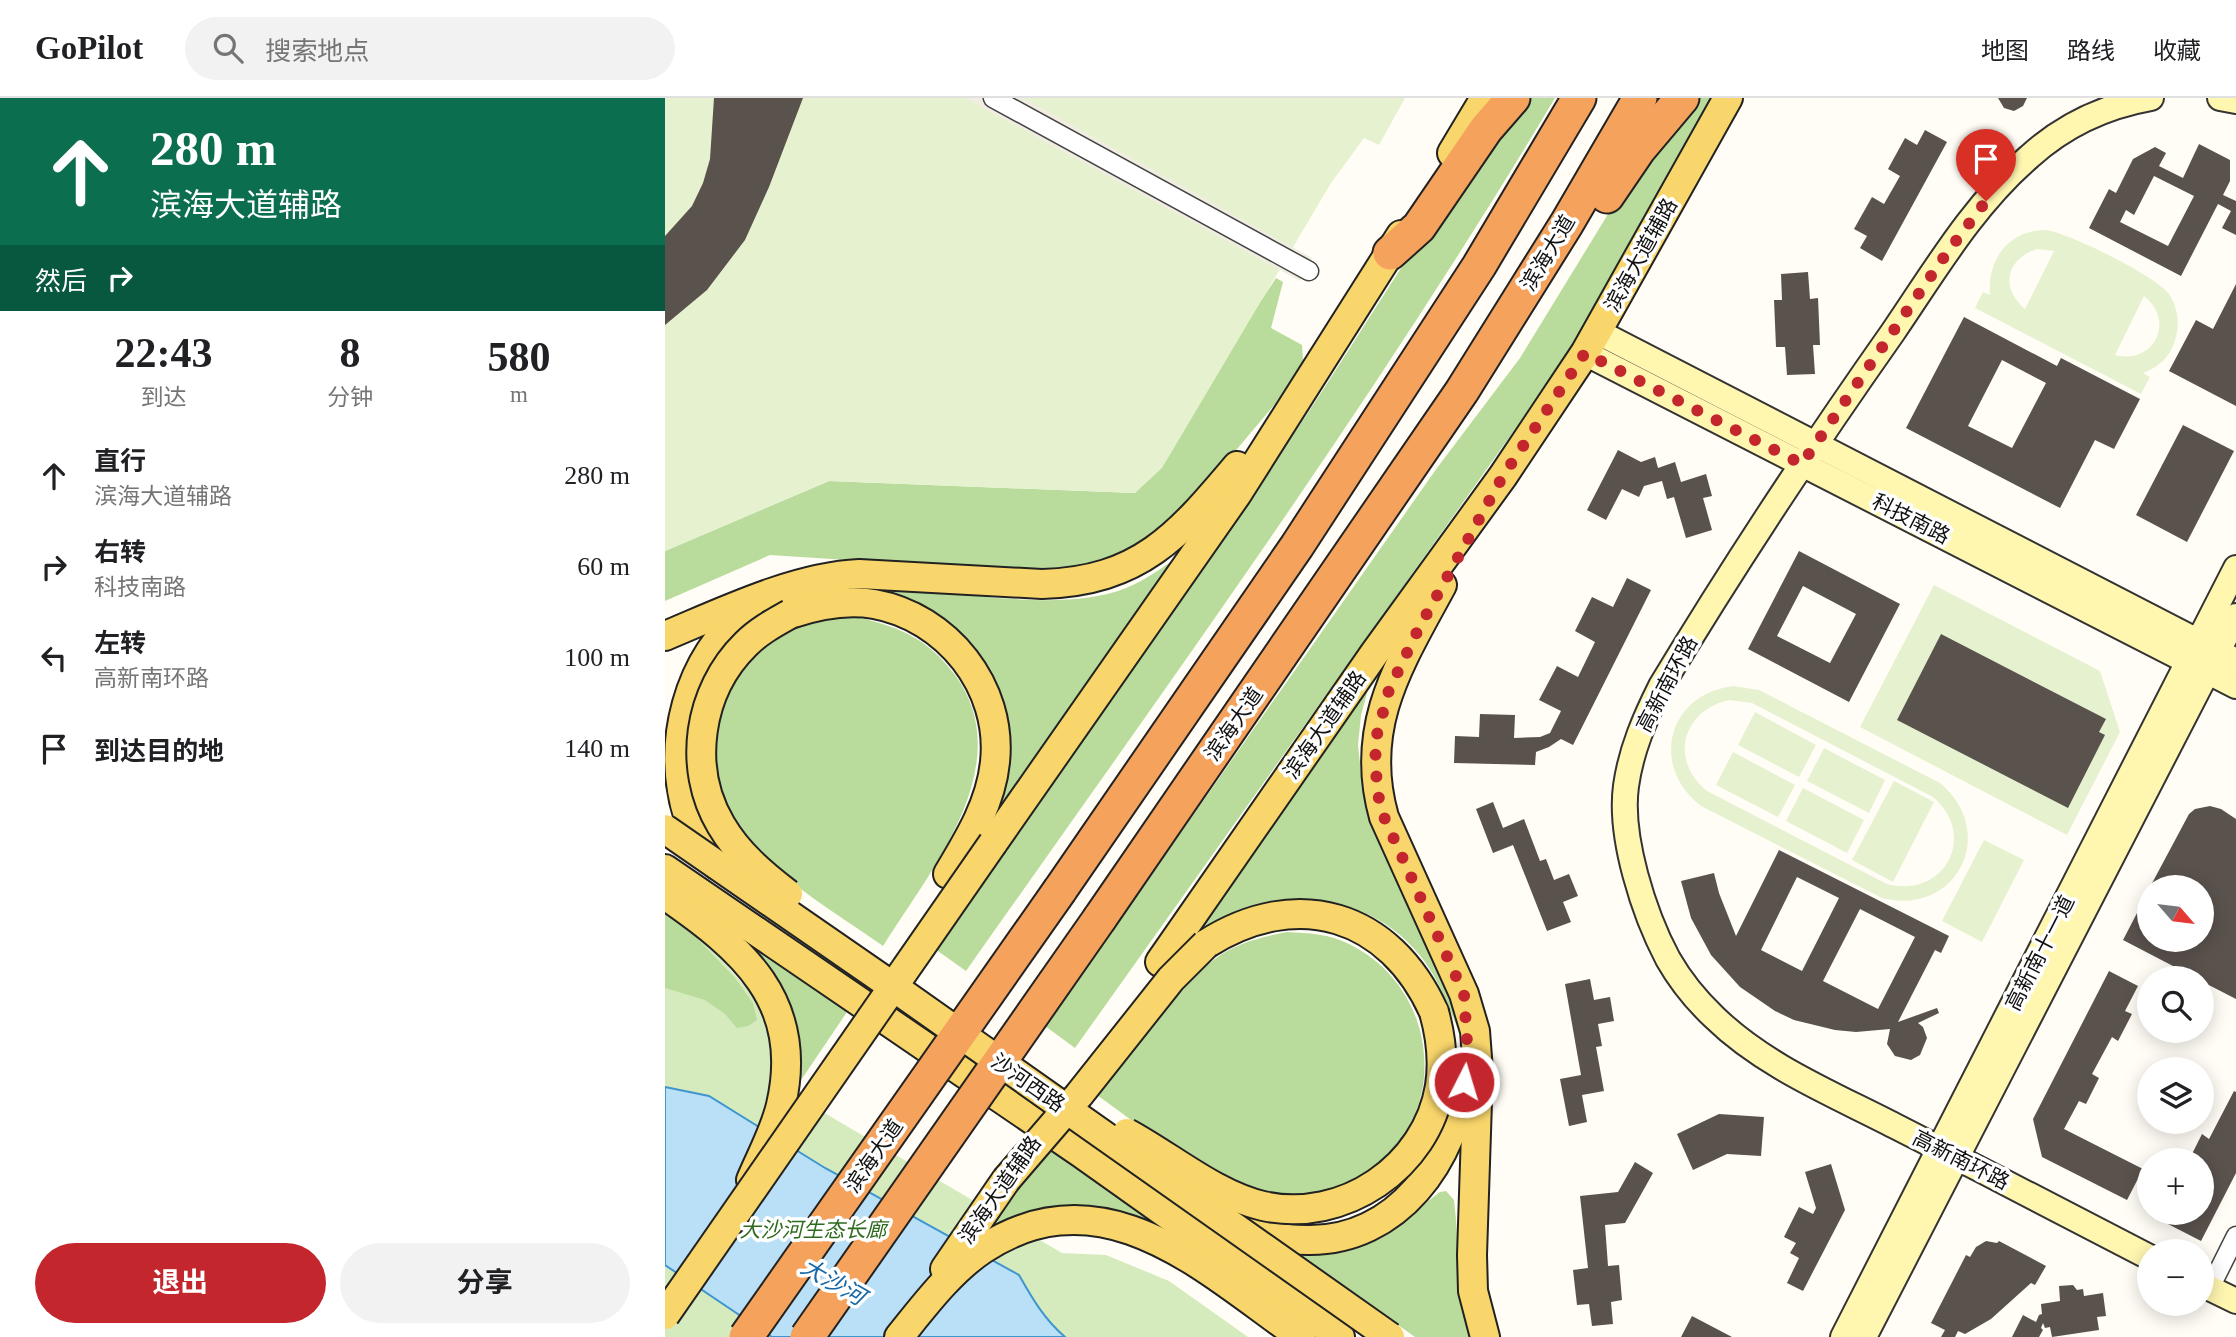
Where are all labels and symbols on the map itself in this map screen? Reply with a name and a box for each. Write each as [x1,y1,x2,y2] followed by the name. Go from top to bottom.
[1956,129,2016,201] pin
[1600,194,1682,316] street label: 滨海大道辅路
[1516,211,1580,295] street label: 滨海大道
[1868,489,1954,549] street label: 科技南路
[1632,632,1702,736] street label: 高新南环路
[1279,667,1371,783] street label: 滨海大道辅路
[1200,683,1268,765] street label: 滨海大道
[2137,875,2214,952] north arrow
[2001,891,2079,1015] street label: 高新南十一道
[1427,1045,1501,1119] position arrow
[987,1049,1069,1117] street label: 沙河西路
[840,1115,908,1197] street label: 滨海大道
[1909,1125,2013,1195] street label: 高新南环路
[954,1132,1046,1248] street label: 滨海大道辅路
[740,1218,889,1242] park label: 大沙河生态长廊
[797,1254,873,1312] water label: 大沙河

